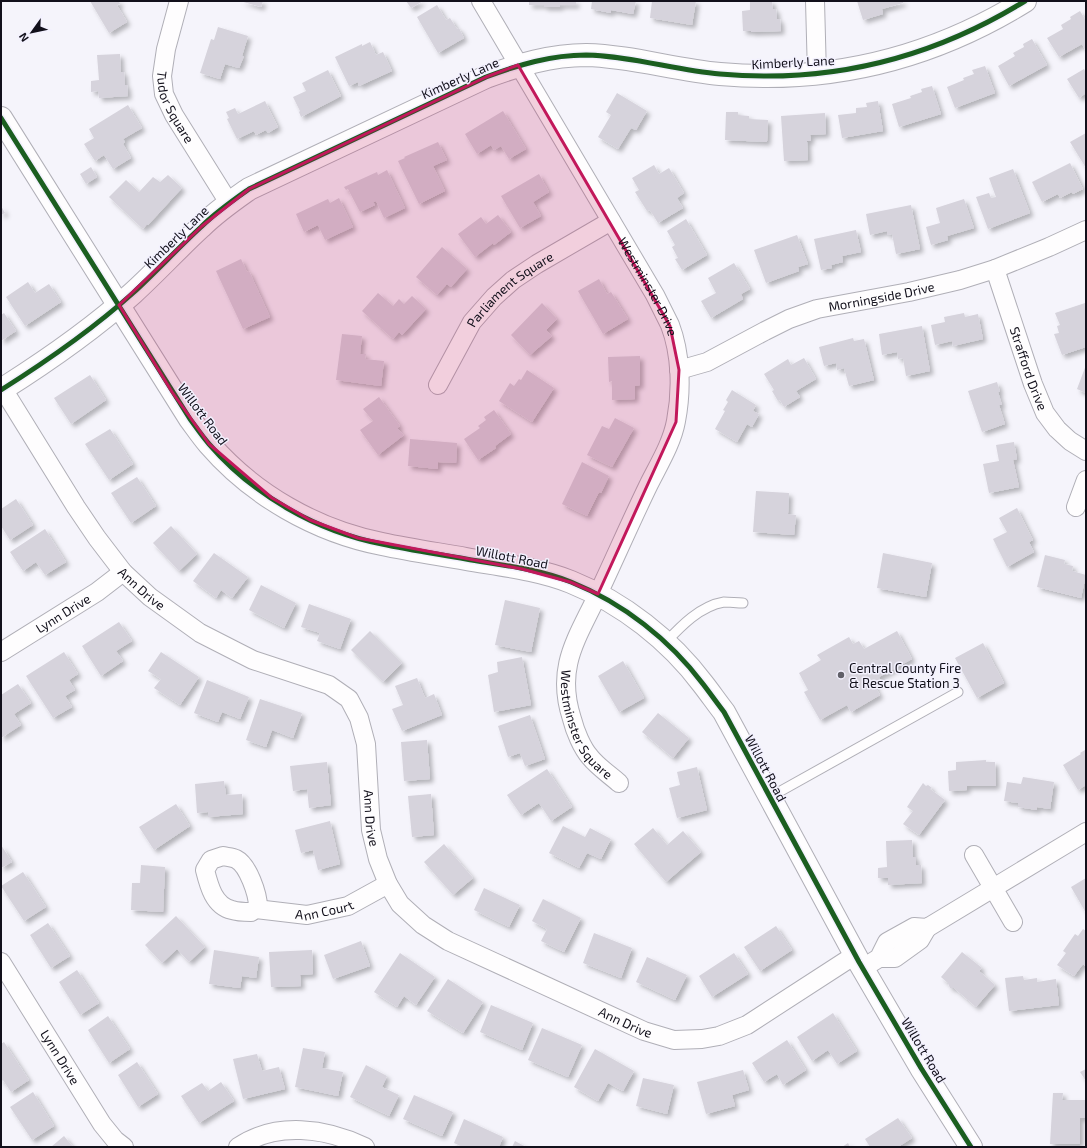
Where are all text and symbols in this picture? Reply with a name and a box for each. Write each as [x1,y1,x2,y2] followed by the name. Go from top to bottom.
[12,12,52,52] north arrow
[16,31,31,45] text: N
[751,52,835,72] street label: Kimberly Lane
[419,54,501,102] street label: Kimberly Lane
[154,70,198,146] street label: Tudor Square
[140,202,212,272] street label: Kimberly Lane
[615,234,681,338] street label: Westminster Drive
[463,248,556,330] street label: Parliament Square
[827,278,936,315] street label: Morningside Drive
[1007,325,1051,413] street label: Strafford Drive
[175,380,231,448] street label: Willott Road
[474,542,550,572] street label: Willott Road
[115,564,168,613] street label: Ann Drive
[33,590,93,636] street label: Lynn Drive
[849,660,961,691] place label: Central County Fire & Rescue Station 3
[558,669,616,782] street label: Westminster Square
[836,670,846,680] marker: Central County Fire & Rescue Station 3
[742,732,790,804] street label: Willott Road
[361,789,383,848] street label: Ann Drive
[295,897,356,924] street label: Ann Court
[596,1003,654,1041] street label: Ann Drive
[898,1014,950,1086] street label: Willott Road
[37,1027,83,1087] street label: Lynn Drive

